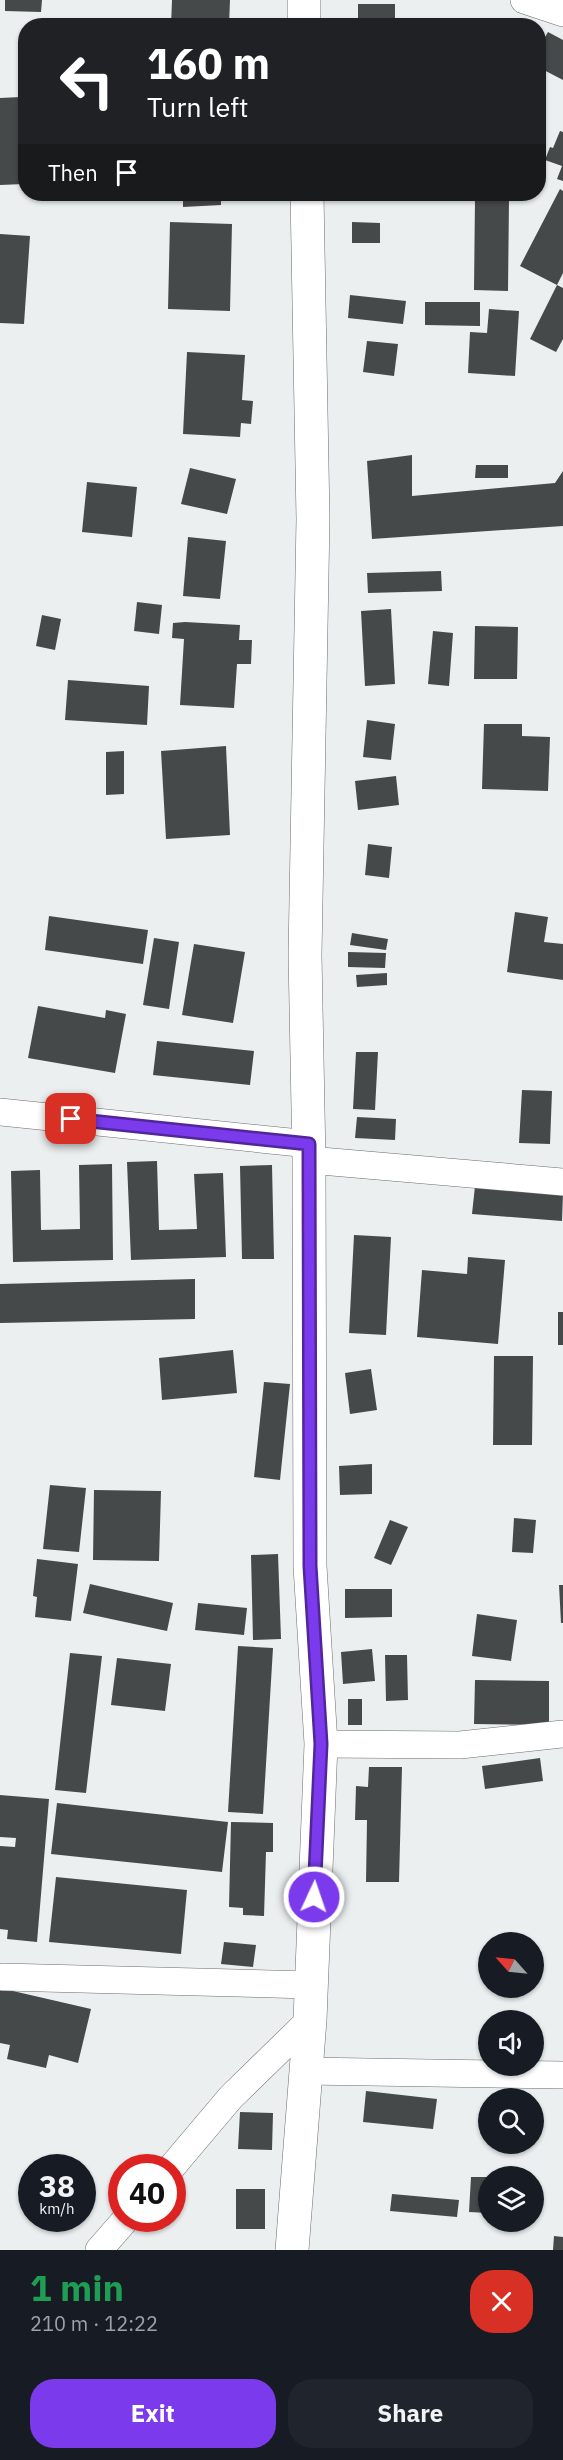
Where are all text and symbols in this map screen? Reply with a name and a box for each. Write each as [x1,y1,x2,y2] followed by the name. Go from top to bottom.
[147,36,270,91] text: 160 m
[48,42,126,120] icon: left
[147,89,248,124] text: Turn left
[110,156,143,189] icon: arrive
[48,158,98,187] text: Then
[45,1093,96,1144] pin
[54,1102,87,1135] icon: arrive
[282,1865,346,1929] position arrow
[478,1932,544,1998] north arrow
[478,1932,544,2232] map controls
[478,2010,544,2076] button: sound
[478,2088,544,2154] button: search
[108,2154,186,2232] speed limit sign: 40
[39,2166,75,2205] text: 38
[478,2166,544,2232] button: layers
[39,2199,75,2218] text: km/h
[30,2264,124,2311] text: 1 min
[470,2270,533,2333] button: close
[30,2310,158,2337] text: 210 m · 12:22
[30,2379,276,2448] button: Exit
[288,2379,533,2448] button: Share

